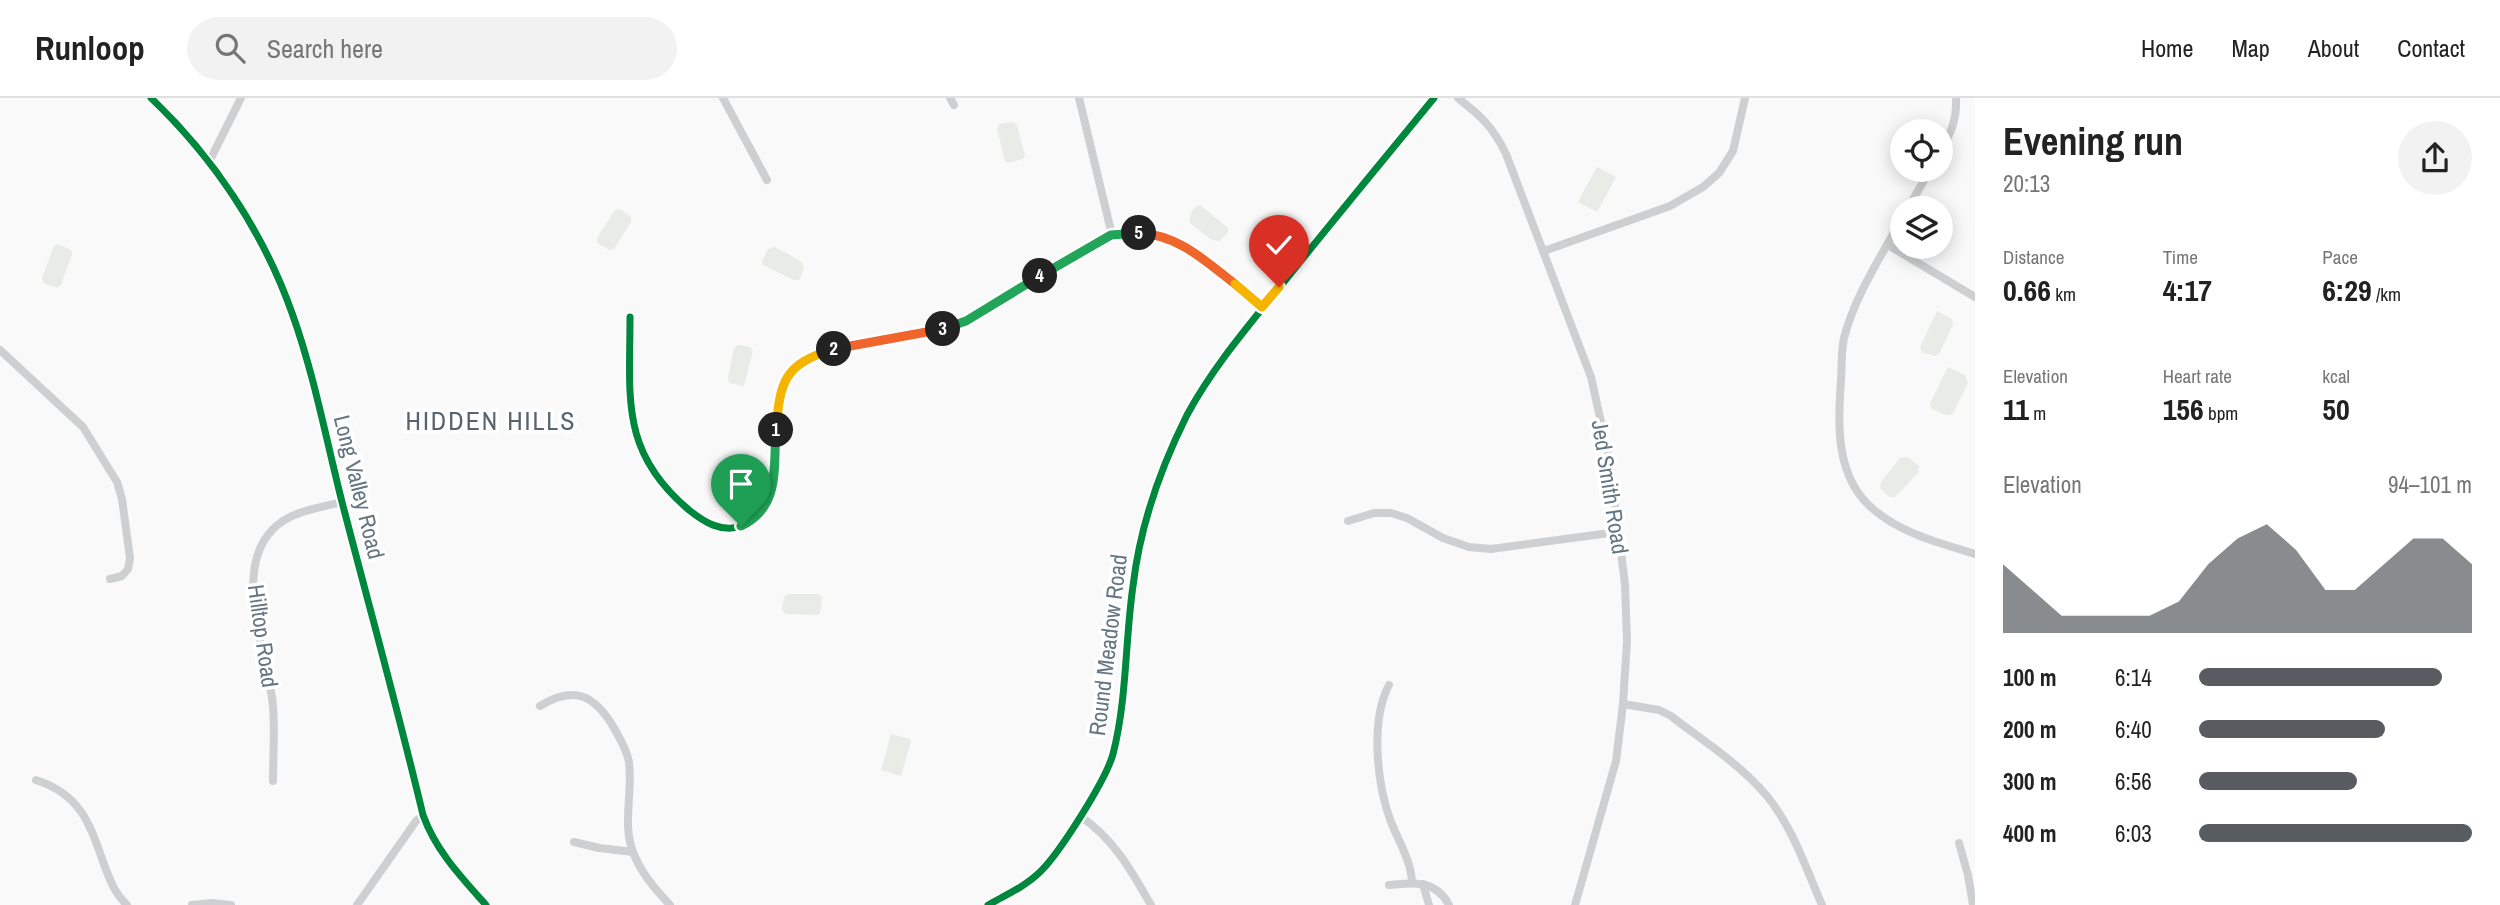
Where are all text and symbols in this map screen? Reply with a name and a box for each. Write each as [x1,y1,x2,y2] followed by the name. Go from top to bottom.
[187,17,677,80] search box
[35,26,145,70] text: Runloop
[211,29,249,67] icon: search
[267,31,383,66] text: Search here
[2141,32,2193,64] text: Home
[2231,32,2270,64] text: Map
[2308,32,2359,64] text: About
[2397,32,2465,64] text: Contact
[2003,116,2183,167] text: Evening run
[1890,119,1953,259] map controls
[1890,119,1953,182] button: locate
[2398,121,2472,195] button: share
[2003,168,2050,199] text: 20:13
[1890,196,1953,259] button: layers
[1249,215,1309,287] pin
[1122,216,1156,250] pin: 5
[1134,219,1143,245] text: 5
[1260,226,1298,264] icon: check
[2003,244,2064,270] text: Distance
[2163,244,2198,270] text: Time
[2322,244,2358,270] text: Pace
[1023,258,1058,294] pin: 4
[1035,262,1044,288] text: 4
[2003,270,2051,310] text: 0.66
[2163,270,2212,310] text: 4:17
[2322,270,2372,310] text: 6:29
[2051,281,2076,307] text: km
[2372,281,2401,307] text: /km
[926,312,960,346] pin: 3
[938,315,947,341] text: 3
[816,331,852,366] pin: 2
[829,335,838,361] text: 2
[2003,363,2068,389] text: Elevation
[2163,363,2232,389] text: Heart rate
[2322,363,2350,389] text: kcal
[2003,389,2029,429] text: 11
[2163,389,2204,429] text: 156
[2322,389,2350,429] text: 50
[2029,400,2046,426] text: m
[2204,400,2238,426] text: bpm
[406,403,576,438] district label: HIDDEN HILLS
[327,412,392,562] street label: Long Valley Road
[758,412,794,448] pin: 1
[771,416,780,442] text: 1
[1585,418,1636,556] street label: Jed Smith Road
[711,454,771,526] pin
[722,465,760,503] icon: arrive
[2003,469,2082,500] text: Elevation
[2388,469,2472,500] text: 94–101 m
[1081,553,1134,737] street label: Round Meadow Road
[241,582,286,689] street label: Hilltop Road
[2003,662,2056,693] text: 100 m
[2115,662,2152,693] text: 6:14
[2003,714,2056,745] text: 200 m
[2115,714,2152,745] text: 6:40
[2003,766,2056,797] text: 300 m
[2115,766,2152,797] text: 6:56
[2003,818,2056,849] text: 400 m
[2115,818,2152,849] text: 6:03

